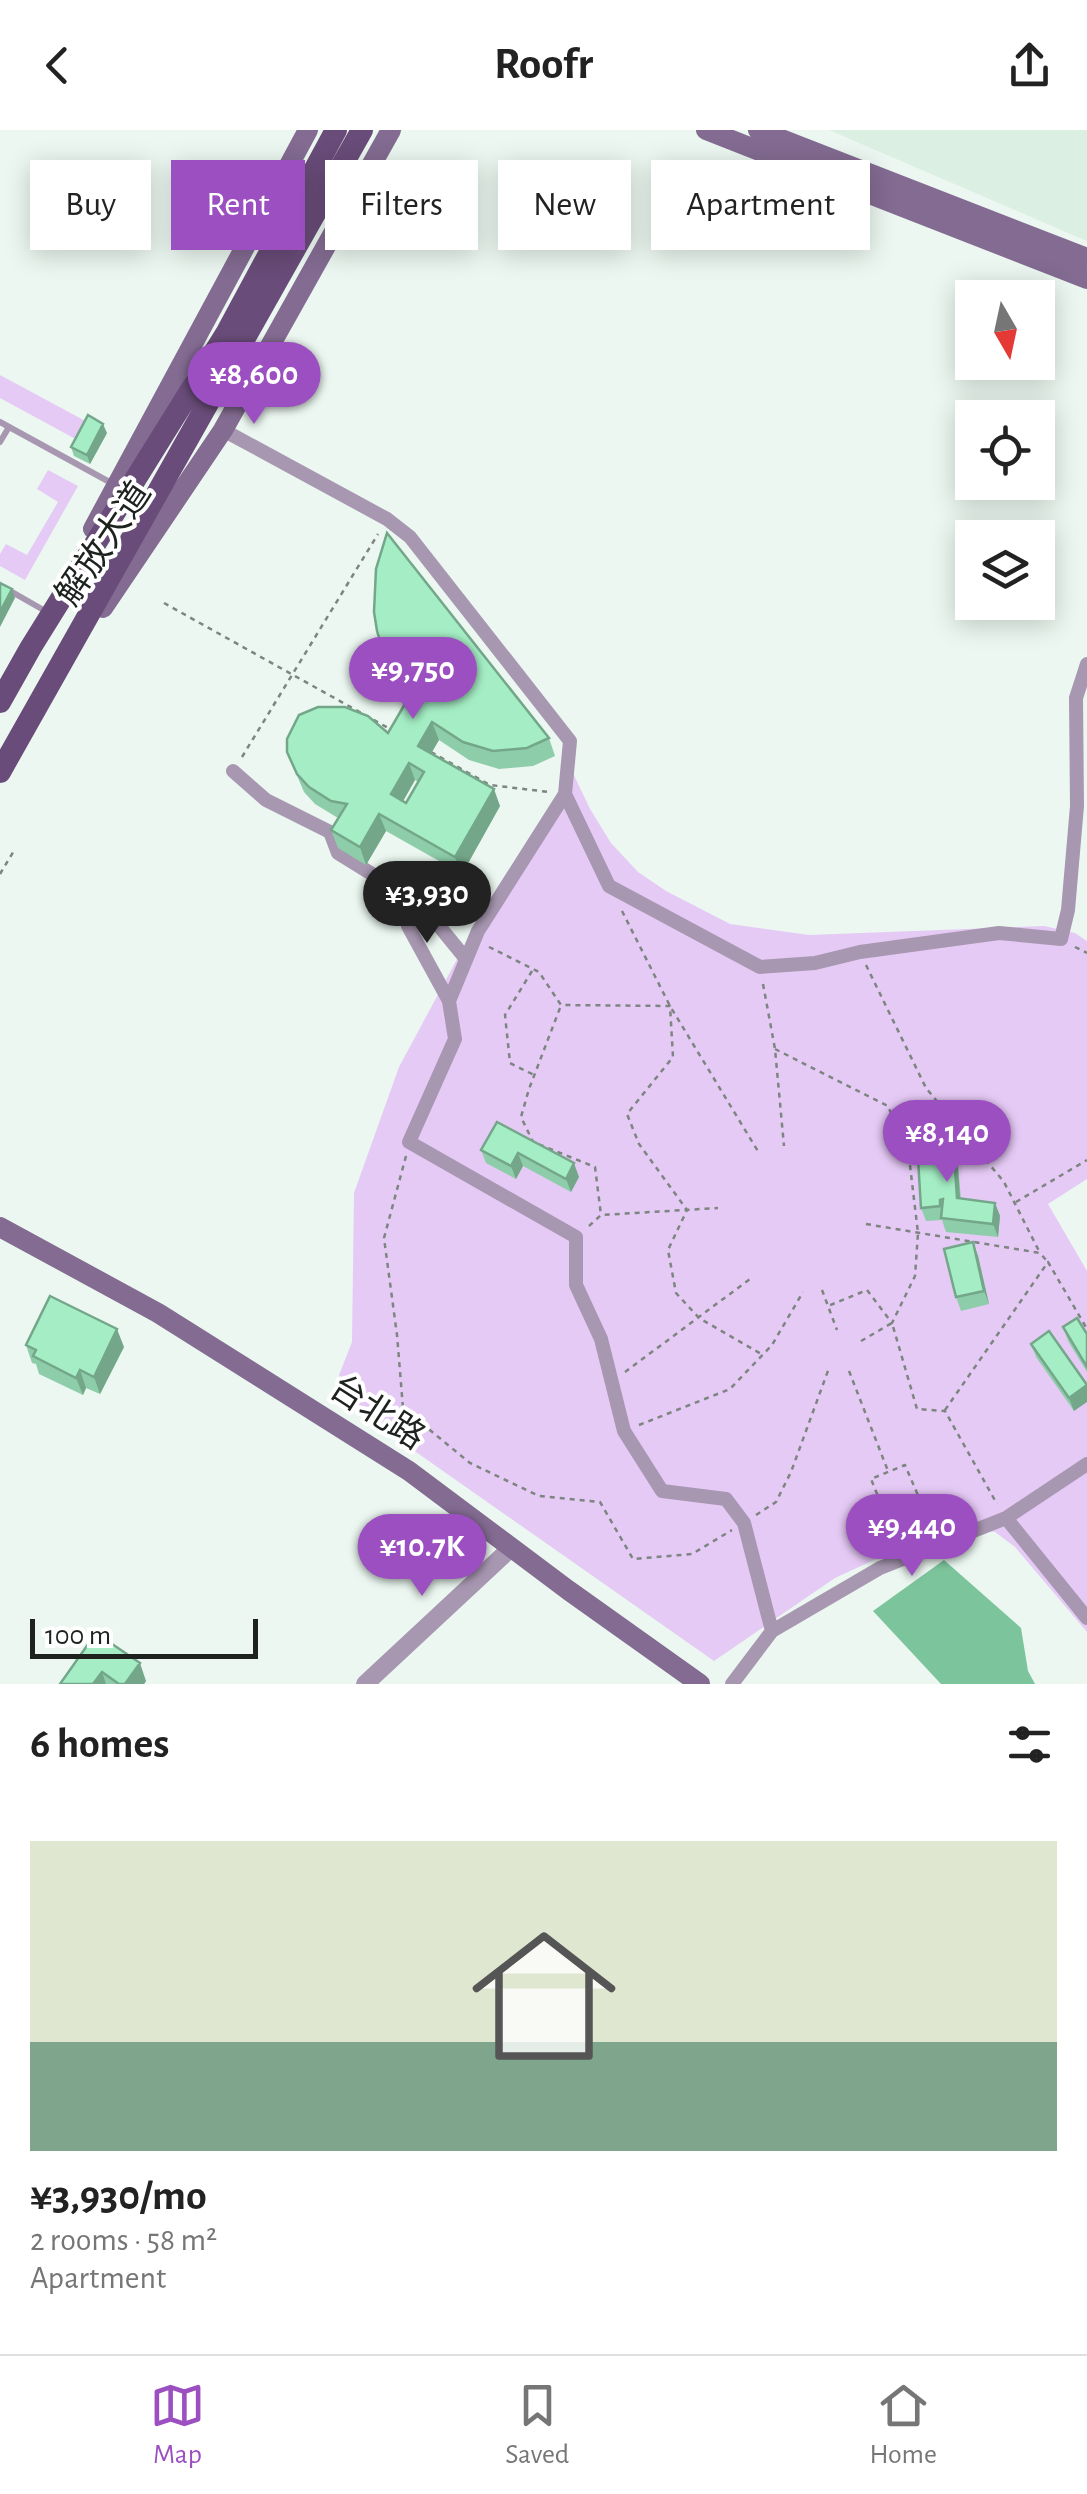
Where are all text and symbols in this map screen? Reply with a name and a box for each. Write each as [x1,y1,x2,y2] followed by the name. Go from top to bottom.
[30,38,85,93] icon: back
[1002,38,1057,93] icon: share
[494,42,593,87] text: Roofr
[30,160,151,250] chip: Buy
[171,160,305,250] chip: Rent
[325,160,478,250] chip: Filters
[498,160,631,250] chip: New
[651,160,870,250] chip: Apartment
[955,280,1055,380] north arrow
[955,280,1055,620] map controls
[173,342,335,427] pin: ¥8,600
[210,358,298,390] text: ¥8,600
[955,400,1055,500] button: locate
[49,475,158,612] street label: 解放大道
[955,520,1055,620] button: layers
[332,637,494,722] pin: ¥9,750
[371,653,455,685] text: ¥9,750
[346,861,508,946] pin: ¥3,930
[385,877,469,909] text: ¥3,930
[866,1100,1028,1185] pin: ¥8,140
[905,1116,989,1148] text: ¥8,140
[323,1368,432,1456] street label: 台北路
[831,1494,993,1579] pin: ¥9,440
[868,1510,956,1542] text: ¥9,440
[341,1514,503,1599] pin: ¥10.7K
[380,1530,464,1562] text: ¥10.7K
[30,1614,258,1658] scale bar
[45,1622,111,1650] text: 100 m
[1002,1717,1057,1772] icon: filters
[30,1723,169,1765] text: 6 homes
[454,1906,634,2086] icon: home
[30,2175,207,2217] text: ¥3,930/mo
[30,2224,217,2256] text: 2 rooms · 58 m²
[30,2262,166,2294] text: Apartment
[150,2378,205,2472] tab: Map
[505,2378,569,2472] tab: Saved
[870,2378,937,2472] tab: Home

